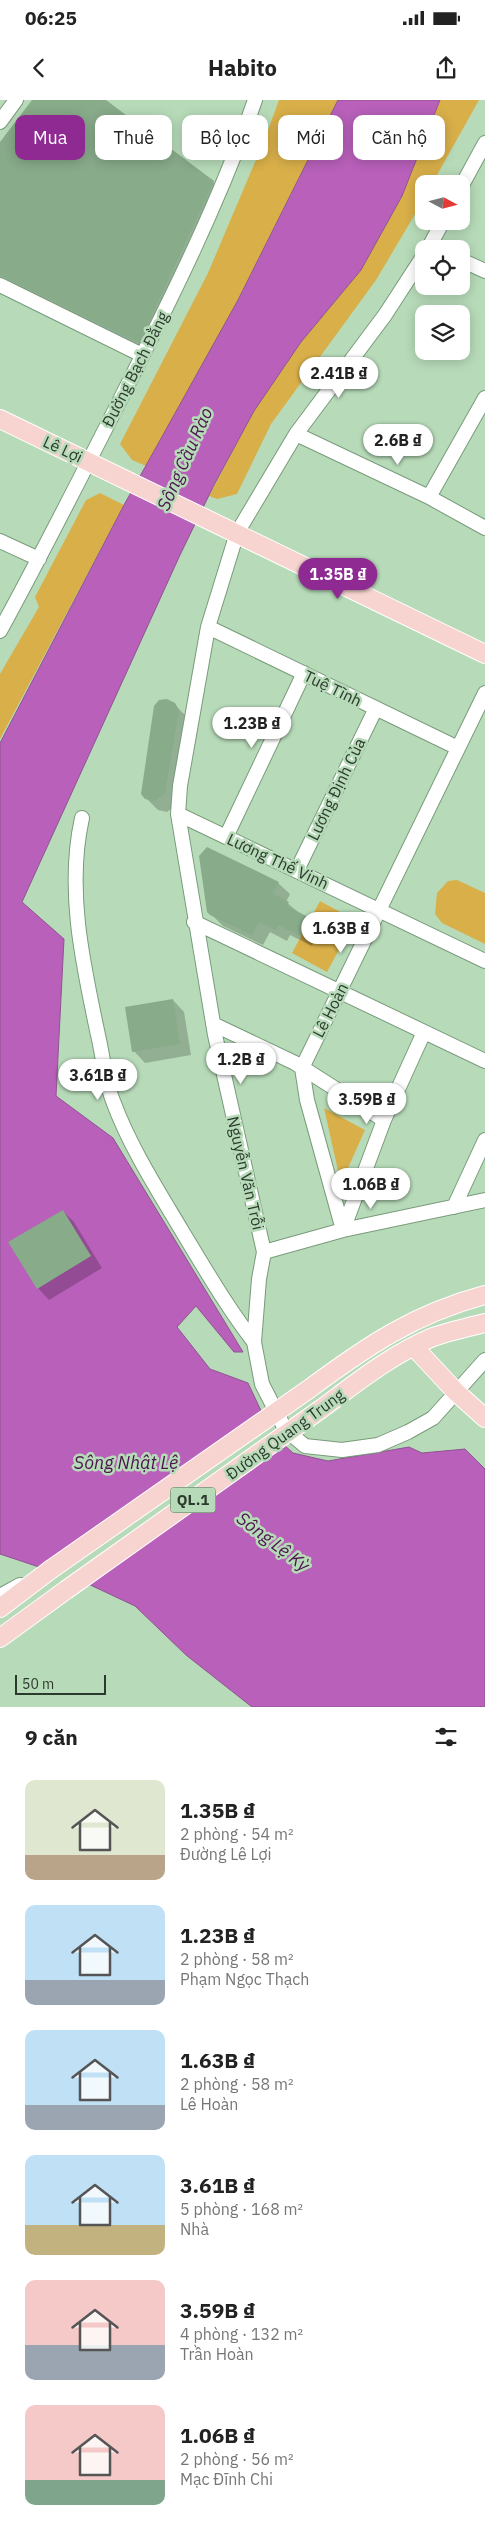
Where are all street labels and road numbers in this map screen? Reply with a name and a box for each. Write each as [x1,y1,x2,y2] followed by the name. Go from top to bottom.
[97,307,173,430] street label: Đường Bạch Đằng
[40,431,86,467] street label: Lê Lợi
[301,665,365,711] street label: Tuệ Tĩnh
[303,734,370,844] street label: Lương Định Của
[224,829,332,893] street label: Lương Thế Vinh
[308,979,352,1041] street label: Lê Hoàn
[223,1114,269,1232] street label: Nguyễn Văn Trỗi
[222,1384,348,1484] street label: Đường Quang Trung
[170,1488,216,1512] road number: QL.1

